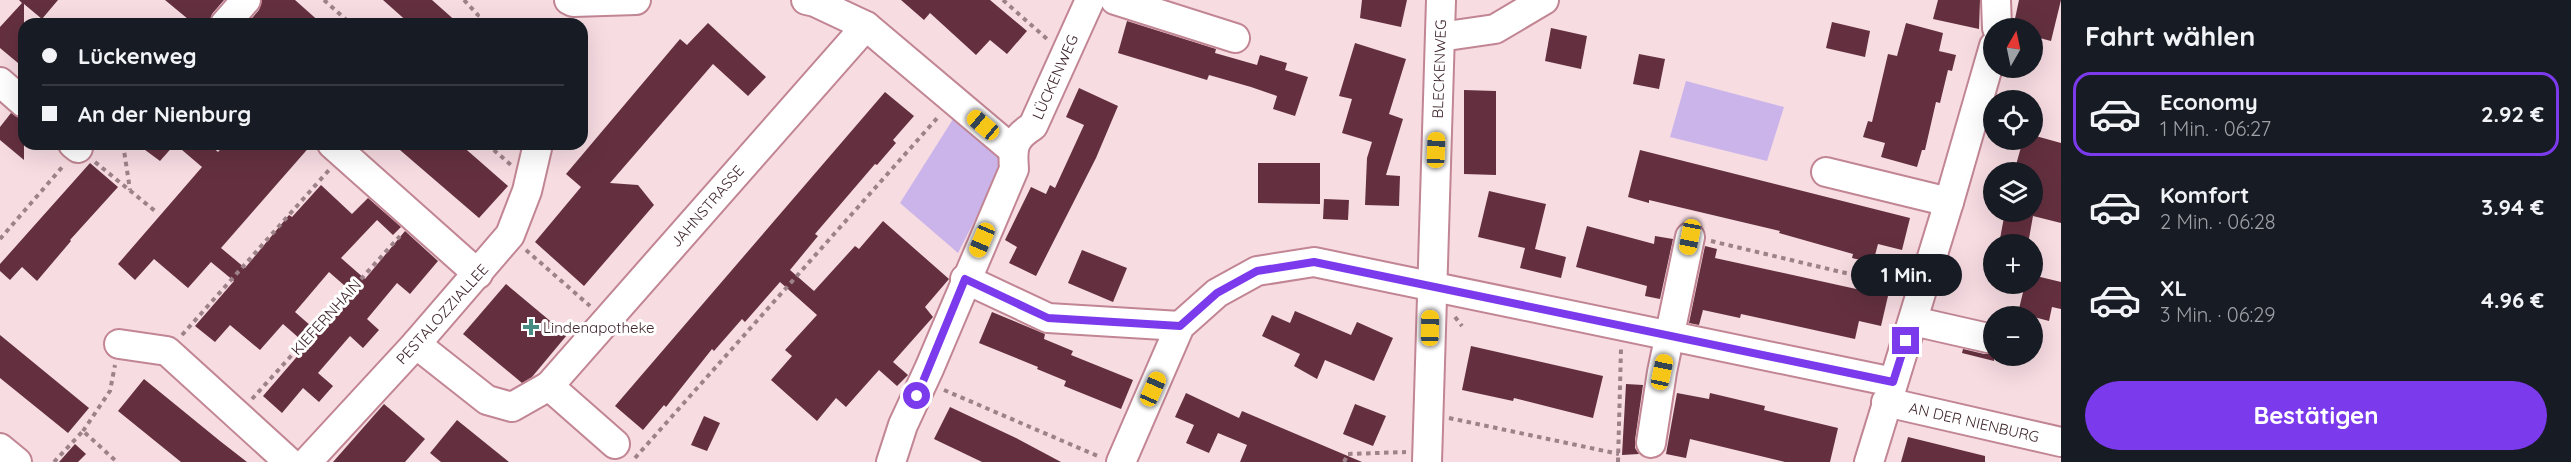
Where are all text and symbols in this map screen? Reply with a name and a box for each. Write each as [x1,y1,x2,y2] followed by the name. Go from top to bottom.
[1983,18,2043,78] north arrow
[1983,18,2043,366] map controls
[1428,19,1450,119] street label: BLECKENWEG
[2085,19,2255,53] text: Fahrt wählen
[1028,31,1082,123] street label: LÜCKENWEG
[78,42,197,70] text: Lückenweg
[2088,87,2142,141] icon: car
[2160,88,2258,116] text: Economy
[1983,90,2043,150] button: locate
[78,100,251,128] text: An der Nienburg
[2481,100,2544,128] text: 2.92 €
[963,107,1003,143] car
[2160,116,2271,141] text: 1 Min. · 06:27
[1426,132,1446,168] car
[666,161,748,251] street label: JAHNSTRASSE
[1983,162,2043,222] button: layers
[2088,180,2142,234] icon: car
[2160,181,2249,209] text: Komfort
[2481,193,2544,221] text: 3.94 €
[2160,209,2276,234] text: 2 Min. · 06:28
[1678,218,1702,256] car
[967,220,997,260] car
[1983,234,2043,294] button: +
[1850,254,1962,296] callout: 1 Min.
[392,260,492,368] street label: PESTALOZZIALLEE
[1881,262,1932,287] text: 1 Min.
[2088,273,2142,327] icon: car
[2160,274,2187,302] text: XL
[287,275,365,359] street label: KIEFERNHAIN
[2481,286,2544,314] text: 4.96 €
[2160,302,2275,327] text: 3 Min. · 06:29
[1983,306,2043,366] button: −
[1421,310,1439,346] car
[543,318,655,337] place label: Lindenapotheke
[524,320,538,334] marker: Lindenapotheke
[1892,327,1919,354] route end
[1649,353,1675,391] car
[1137,369,1169,409] car
[2085,381,2547,450] button: Bestätigen
[903,382,930,409] route start
[1907,398,2041,446] street label: AN DER NIENBURG

